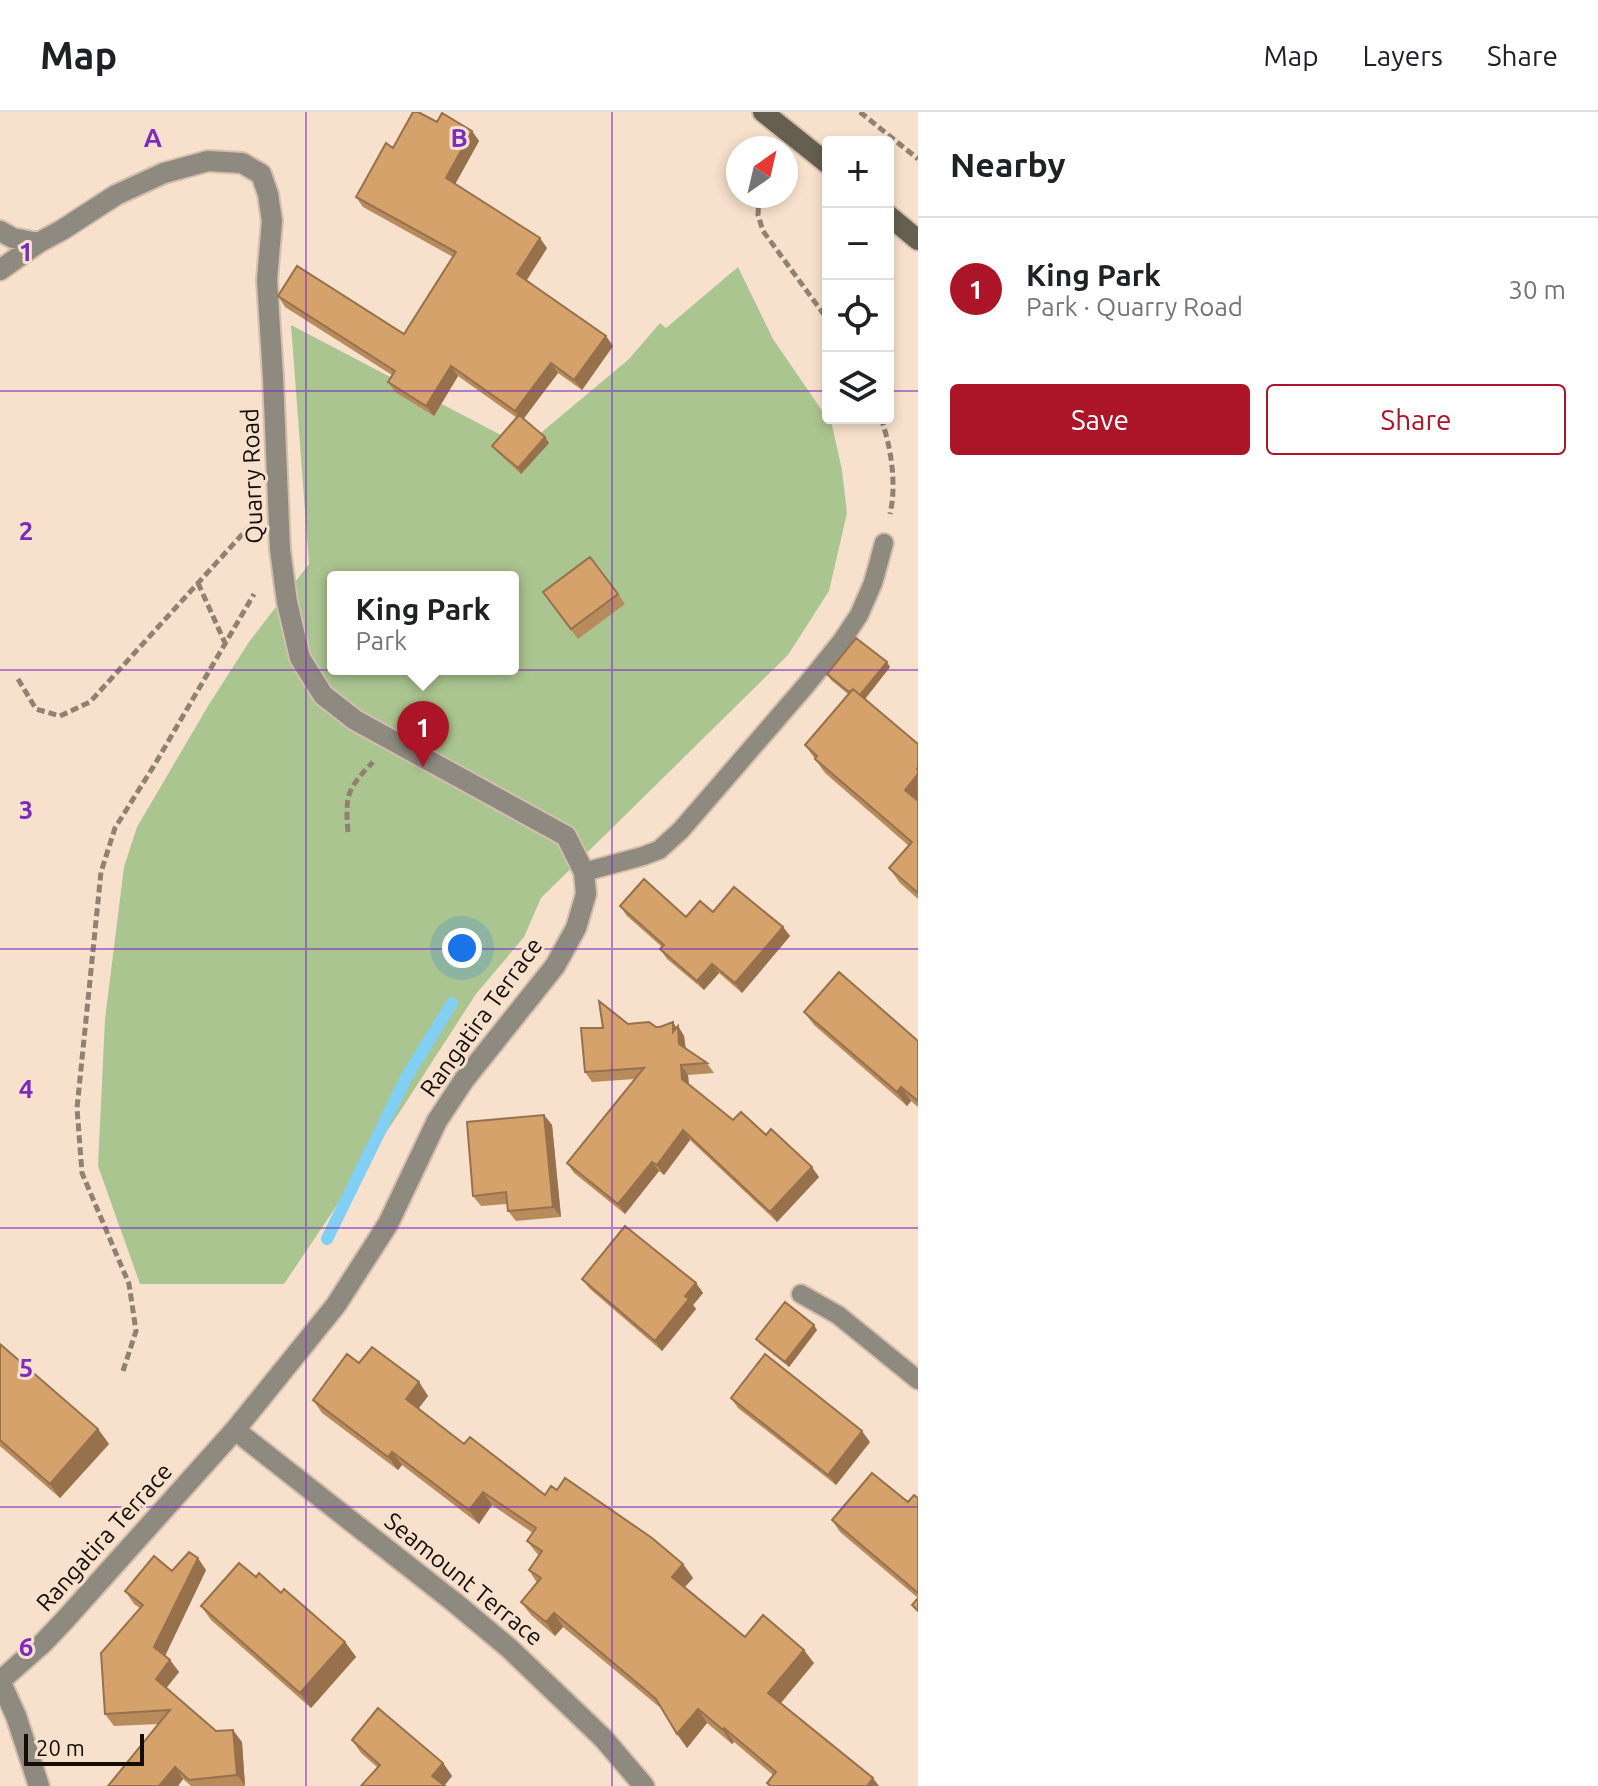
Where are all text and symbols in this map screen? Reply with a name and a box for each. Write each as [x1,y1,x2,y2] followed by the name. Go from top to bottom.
[40,34,117,76] text: Map
[1263,40,1319,71] text: Map
[1363,40,1443,71] text: Layers
[1487,40,1558,71] text: Share
[144,123,163,152] text: A
[450,123,468,152] text: B
[726,136,798,208] north arrow
[822,136,894,424] map controls
[822,136,894,208] button: +
[950,145,1065,183] text: Nearby
[822,208,894,280] button: −
[19,237,33,266] text: 1
[1026,258,1161,292] text: King Park
[969,275,983,304] text: 1
[1508,275,1566,304] text: 30 m
[822,280,894,352] button: locate
[1026,292,1243,321] text: Park · Quarry Road
[822,352,894,424] button: layers
[950,384,1250,455] button: Save
[1266,384,1566,455] button: Share
[236,408,268,544] street label: Quarry Road
[19,516,33,545] text: 2
[327,571,519,675] popup
[356,592,490,626] text: King Park
[356,626,407,655] text: Park
[397,701,449,767] pin: 1
[19,795,33,824] text: 3
[442,928,482,968] your location
[414,932,548,1102] street label: Rangatira Terrace
[19,1074,33,1103] text: 4
[19,1353,33,1382] text: 5
[31,1458,177,1616] street label: Rangatira Terrace
[380,1507,548,1651] street label: Seamount Terrace
[19,1632,33,1661] text: 6
[24,1730,144,1766] scale bar
[36,1735,85,1760] text: 20 m

